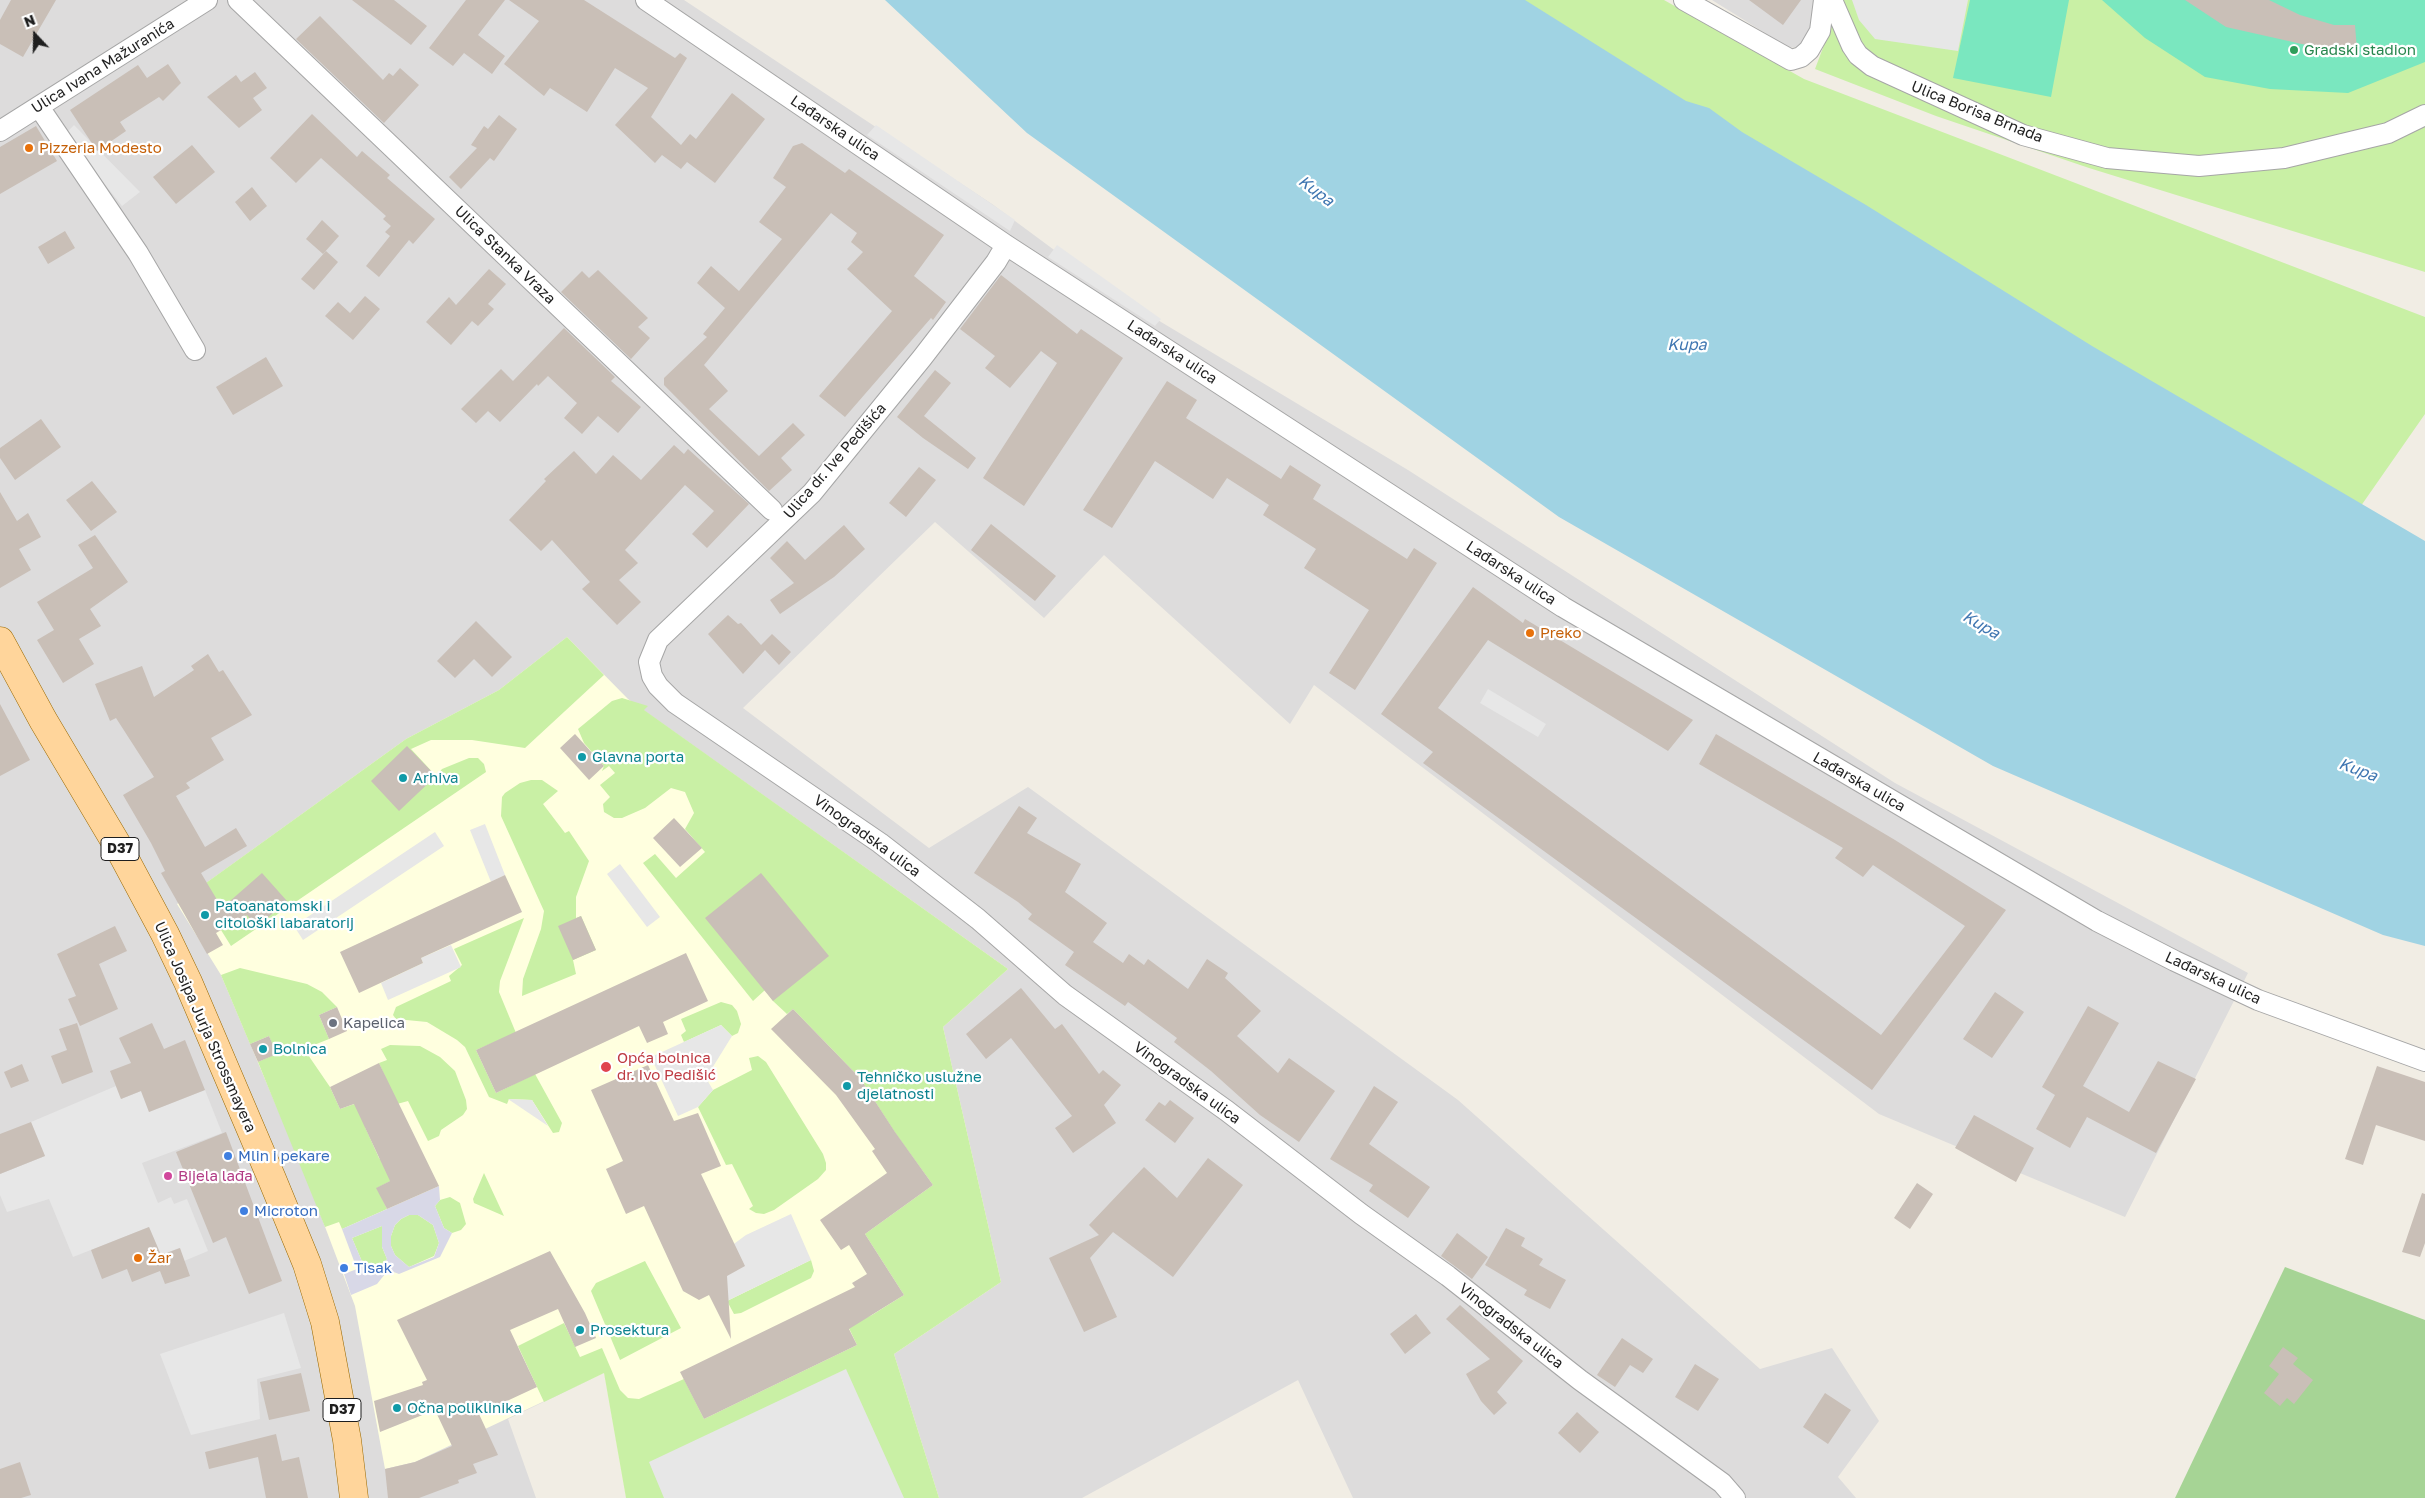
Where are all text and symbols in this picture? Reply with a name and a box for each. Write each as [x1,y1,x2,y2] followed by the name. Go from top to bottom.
[10,10,60,60] north arrow
[21,11,37,30] text: N
[28,15,178,117] street label: Ulica Ivana Mažuranića
[2304,41,2416,59] place label: Gradski stadion
[2288,44,2300,56] marker: Gradski stadion
[1908,77,2046,147] street label: Ulica Borisa Brnada
[787,92,883,164] street label: Lađarska ulica
[39,139,162,157] place label: Pizzeria Modesto
[23,142,35,154] marker: Pizzeria Modesto
[1295,172,1337,210] water label: Kupa
[451,202,559,308] street label: Ulica Stanka Vraza
[1124,316,1220,388] street label: Lađarska ulica
[1667,335,1707,355] water label: Kupa
[780,400,890,522] street label: Ulica dr. Ive Pedišića
[1463,537,1559,609] street label: Lađarska ulica
[1959,607,2003,643] water label: Kupa
[1540,624,1581,642] place label: Preko
[1524,627,1536,639] marker: Preko
[592,748,684,766] place label: Glavna porta
[1810,748,1908,816] street label: Lađarska ulica
[576,751,588,763] marker: Glavna porta
[2336,754,2380,786] water label: Kupa
[413,769,459,787] place label: Arhiva
[397,772,409,784] marker: Arhiva
[810,791,924,881] street label: Vinogradska ulica
[101,838,139,861] road number: D37
[215,897,354,932] place label: Patoanatomski i citološki labaratorij
[199,909,211,921] marker: Patoanatomski i citološki labaratorij
[150,919,260,1135] street label: Ulica Josipa Jurja Strossmayera
[2162,948,2264,1008] street label: Lađarska ulica
[343,1014,405,1032] place label: Kapelica
[327,1017,339,1029] marker: Kapelica
[1130,1038,1244,1128] street label: Vinogradska ulica
[273,1040,327,1058] place label: Bolnica
[257,1043,269,1055] marker: Bolnica
[617,1049,716,1084] place label: Opća bolnica dr. Ivo Pedišić
[599,1060,613,1074] marker: Opća bolnica dr. Ivo Pedišić
[857,1068,982,1103] place label: Tehničko uslužne djelatnosti
[841,1080,853,1092] marker: Tehničko uslužne djelatnosti
[238,1147,330,1165] place label: Mlin i pekare
[222,1150,234,1162] marker: Mlin i pekare
[178,1167,253,1185] place label: Bijela lađa
[162,1170,174,1182] marker: Bijela lađa
[254,1202,318,1220] place label: Microton
[238,1205,250,1217] marker: Microton
[148,1249,171,1267] place label: Žar
[132,1252,144,1264] marker: Žar
[354,1259,392,1277] place label: Tisak
[338,1262,350,1274] marker: Tisak
[1455,1280,1567,1372] street label: Vinogradska ulica
[590,1321,669,1339] place label: Prosektura
[574,1324,586,1336] marker: Prosektura
[323,1398,361,1422] road number: D37
[407,1399,522,1417] place label: Očna poliklinika
[391,1402,403,1414] marker: Očna poliklinika

